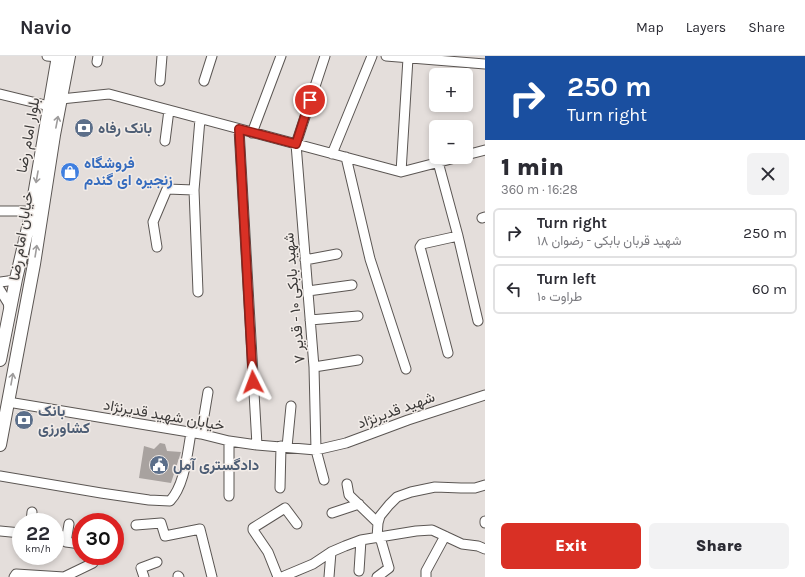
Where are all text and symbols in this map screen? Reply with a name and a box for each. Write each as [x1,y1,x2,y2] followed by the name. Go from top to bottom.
[20,17,72,39] text: Navio
[636,19,664,36] text: Map
[686,19,726,36] text: Layers
[748,19,785,36] text: Share
[429,68,473,164] map controls
[429,68,473,112] button: +
[567,70,652,103] text: 250 m
[501,72,553,124] icon: right
[293,83,327,117] pin
[299,89,321,111] icon: arrive
[13,96,44,174] street label: بلوار امام رضا
[567,104,647,126] text: Turn right
[53,116,61,129] one-way arrow
[73,117,95,139] bank icon: بانک رفاه
[98,119,152,137] place label: بانک رفاه
[429,120,473,164] button: −
[501,153,564,181] text: 1 min
[747,153,789,195] button: close
[84,154,173,190] place label: فروشگاه زنجیره ای گندم
[59,161,81,183] shop icon: فروشگاه زنجیره ای گندم
[33,170,41,183] one-way arrow
[501,182,578,197] text: 360 m · 16:28
[5,190,38,282] street label: خیابان امام رضا
[537,214,607,232] text: Turn right
[503,222,525,244] icon: right
[743,224,787,242] text: 250 m
[279,232,310,364] street label: شهید بابکی ۱۰ - قدیر ۷
[537,233,681,248] text: شهید قربان بابکی - رضوان ۱۸
[32,245,40,258] one-way arrow
[537,270,596,288] text: Turn left
[503,278,525,300] icon: left
[752,280,787,298] text: 60 m
[537,289,582,304] text: طراوت ۱۰
[232,361,274,403] position arrow
[8,372,16,385] one-way arrow
[355,388,437,432] street label: شهید قدیرنژاد
[102,395,226,435] street label: خيابان شهيد قديرنژاد
[38,402,90,437] place label: بانک کشاورزی
[13,409,35,431] bank icon: بانک کشاورزی
[148,454,170,476] public building icon: دادگستری آمل
[173,456,259,474] place label: دادگستری آمل
[72,513,124,565] speed limit sign: 30
[26,522,50,545] text: 22
[501,523,641,569] button: Exit
[649,523,789,569] button: Share
[25,543,51,555] text: km/h

